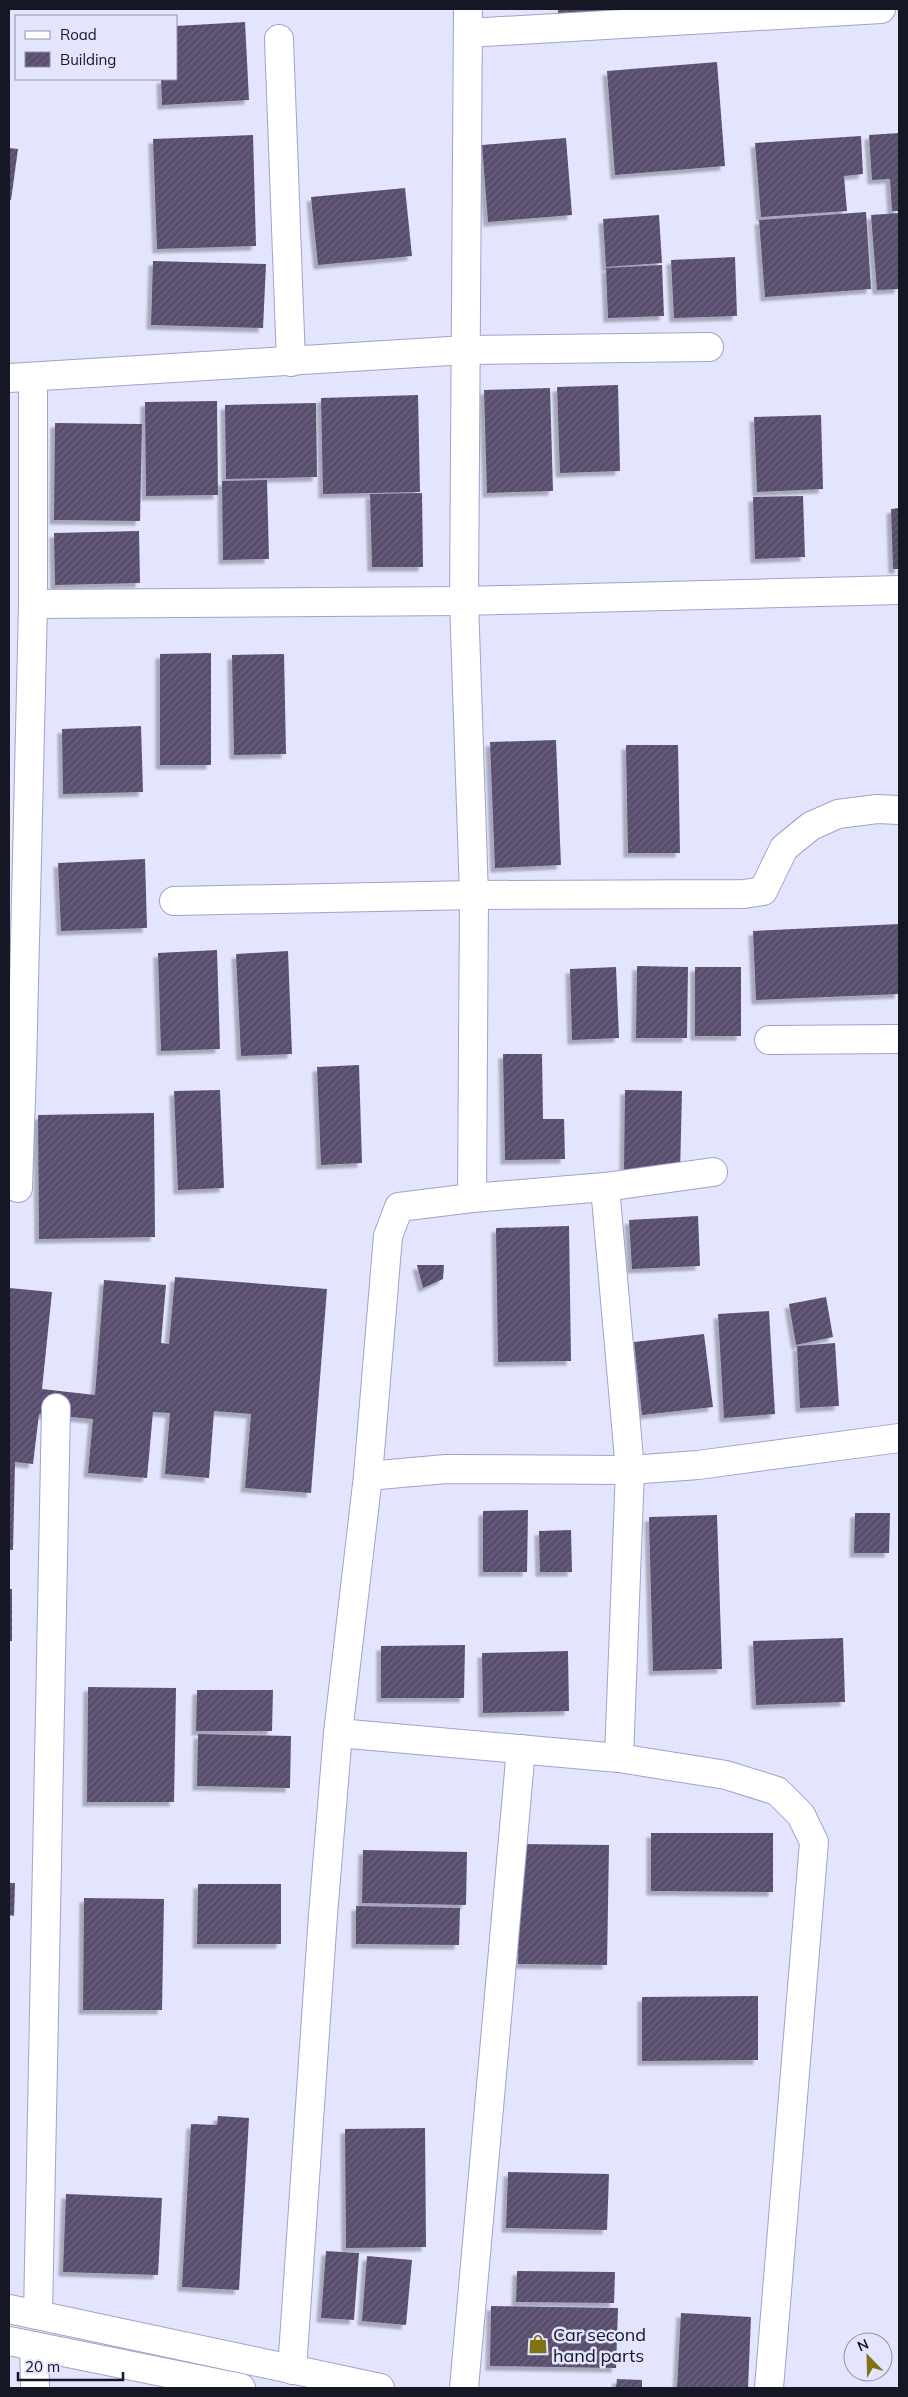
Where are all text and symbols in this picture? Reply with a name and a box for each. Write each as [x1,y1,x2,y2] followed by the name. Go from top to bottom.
[15,15,178,80] legend
[60,25,97,44] text: Road
[60,50,116,69] text: Building
[553,2323,646,2367] place label: Car second hand parts
[843,2332,893,2382] north arrow
[527,2333,549,2355] shop icon: Car second hand parts
[855,2335,871,2355] text: N
[18,2350,122,2382] scale bar
[25,2357,60,2376] text: 20 m

